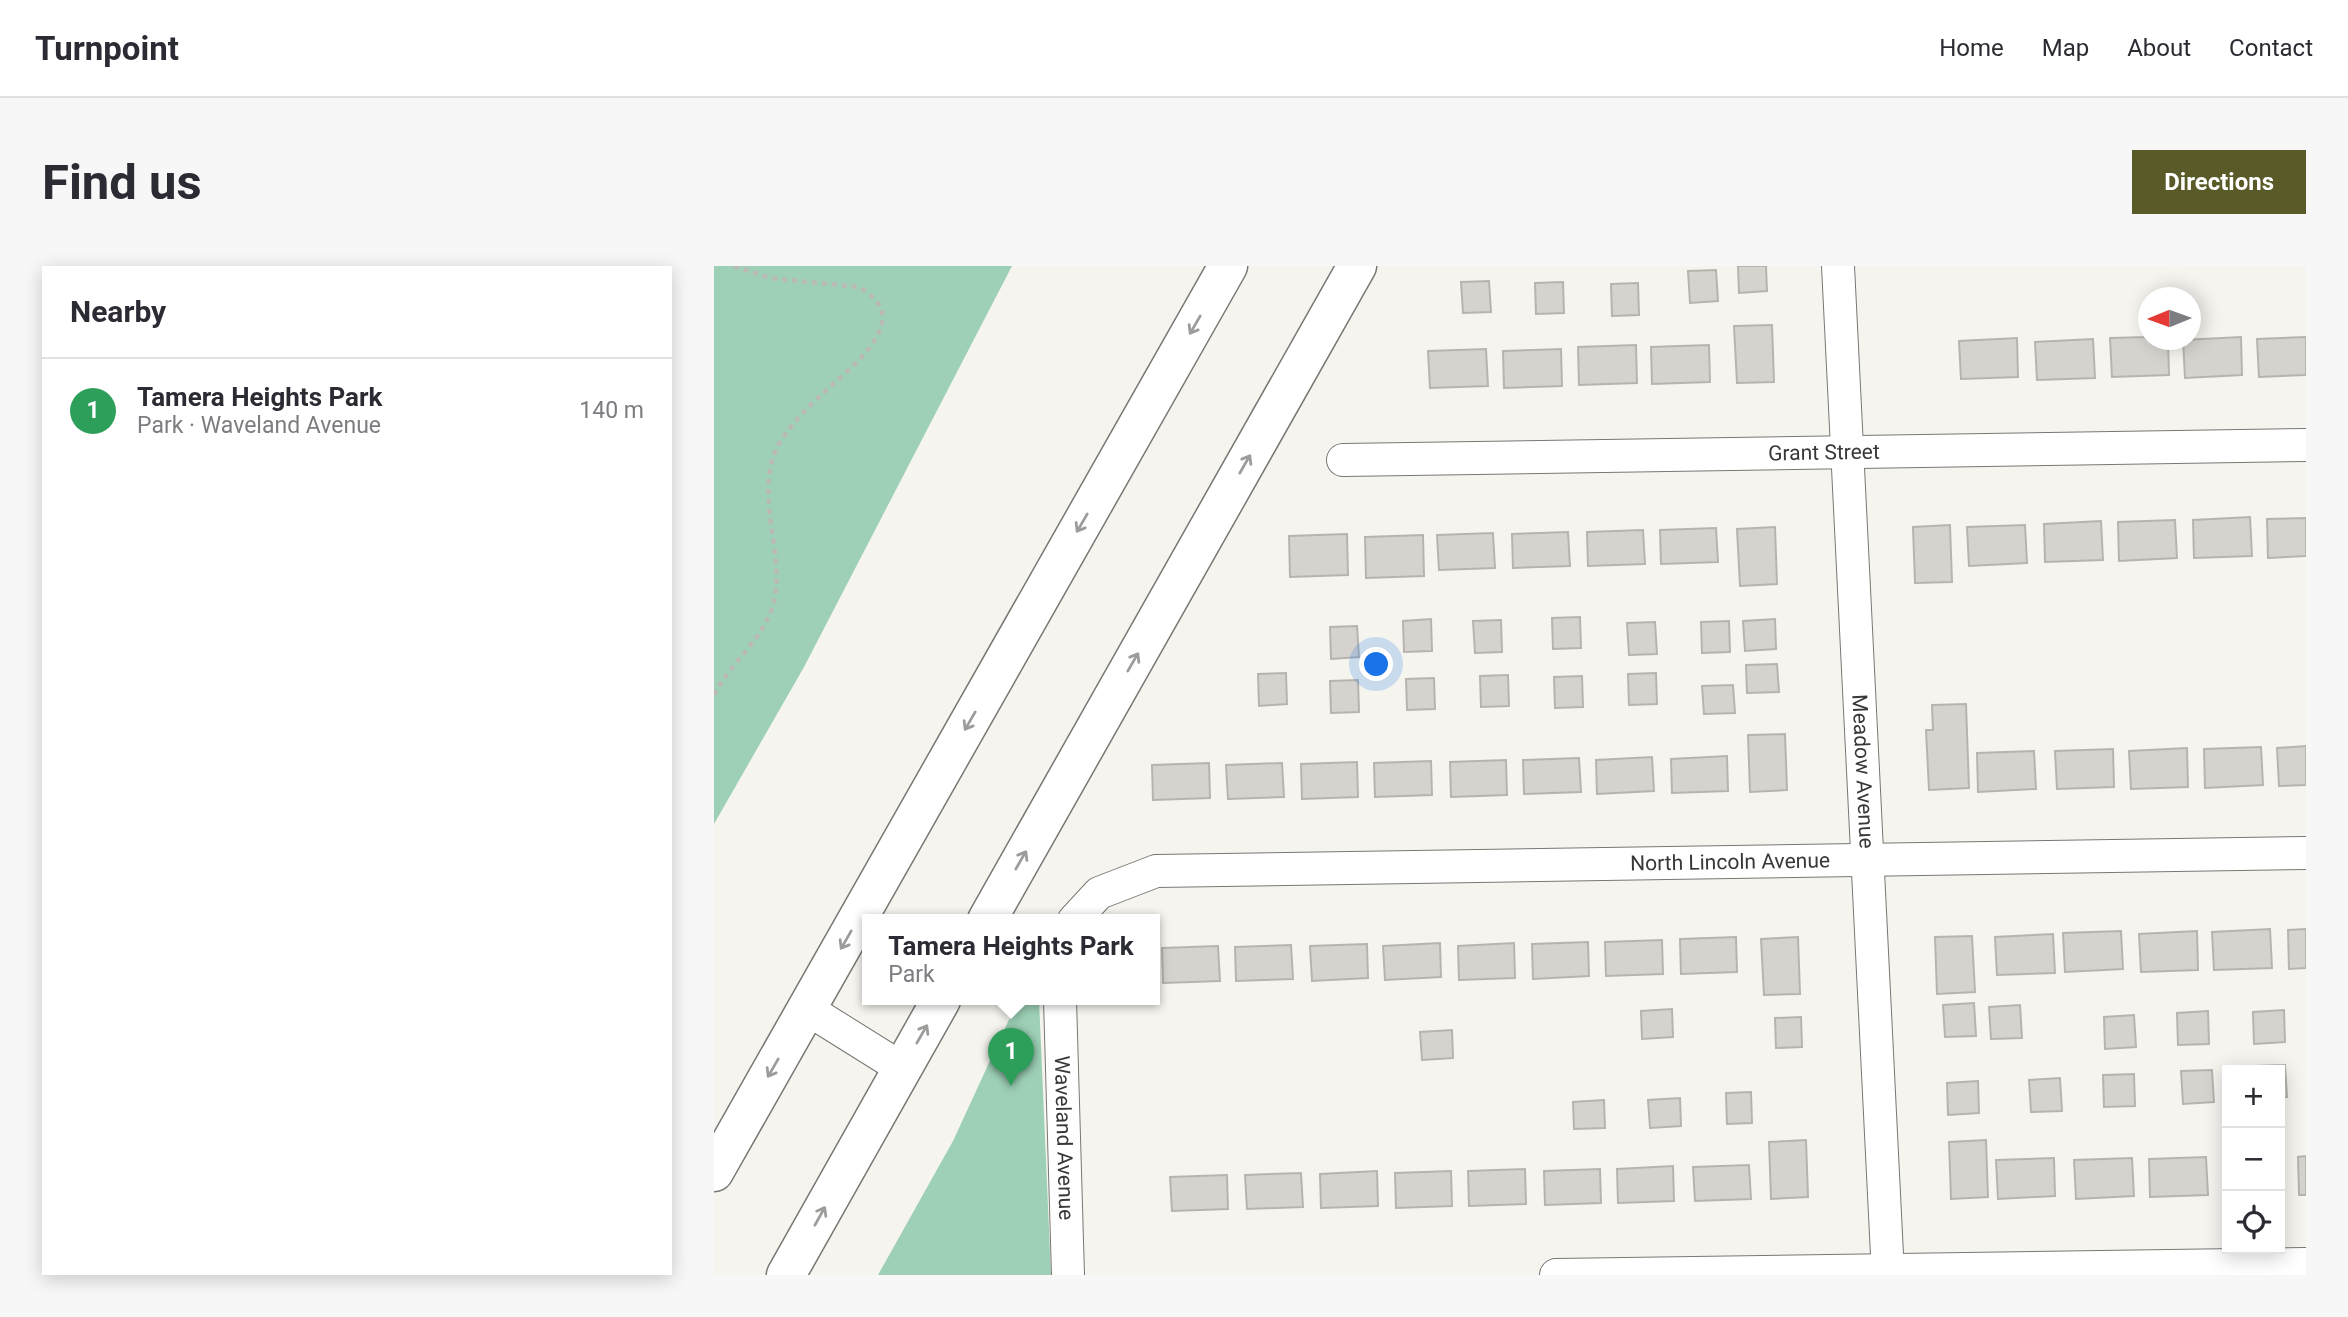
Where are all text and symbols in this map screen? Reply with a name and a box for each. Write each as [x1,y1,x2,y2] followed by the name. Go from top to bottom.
[35,29,179,68] text: Turnpoint
[1939,34,2004,62] text: Home
[2042,34,2089,62] text: Map
[2127,34,2191,62] text: About
[2229,34,2313,62] text: Contact
[2132,150,2306,214] button: Directions
[42,154,202,211] text: Find us
[2138,287,2201,350] north arrow
[70,294,166,329] text: Nearby
[1188,315,1202,335] one-way arrow
[137,382,382,412] text: Tamera Heights Park
[86,397,100,424] text: 1
[579,397,644,424] text: 140 m
[137,412,381,439] text: Park · Waveland Avenue
[1768,440,1880,465] street label: Grant Street
[1238,455,1252,475] one-way arrow
[1075,513,1089,533] one-way arrow
[1359,647,1393,681] your location
[1126,653,1140,673] one-way arrow
[1847,694,1879,849] street label: Meadow Avenue
[963,710,976,731] one-way arrow
[1630,848,1830,876] street label: North Lincoln Avenue
[1014,851,1028,871] one-way arrow
[862,914,1160,1005] popup
[839,930,853,950] one-way arrow
[888,931,1134,961] text: Tamera Heights Park
[888,961,935,988] text: Park
[915,1025,929,1045] one-way arrow
[988,1028,1034,1086] pin: 1
[1050,1055,1078,1221] street label: Waveland Avenue
[766,1058,780,1078] one-way arrow
[2222,1065,2285,1254] map controls
[2222,1065,2285,1128] button: +
[2222,1128,2285,1191] button: −
[2222,1191,2285,1254] button: locate
[813,1206,827,1226] one-way arrow

